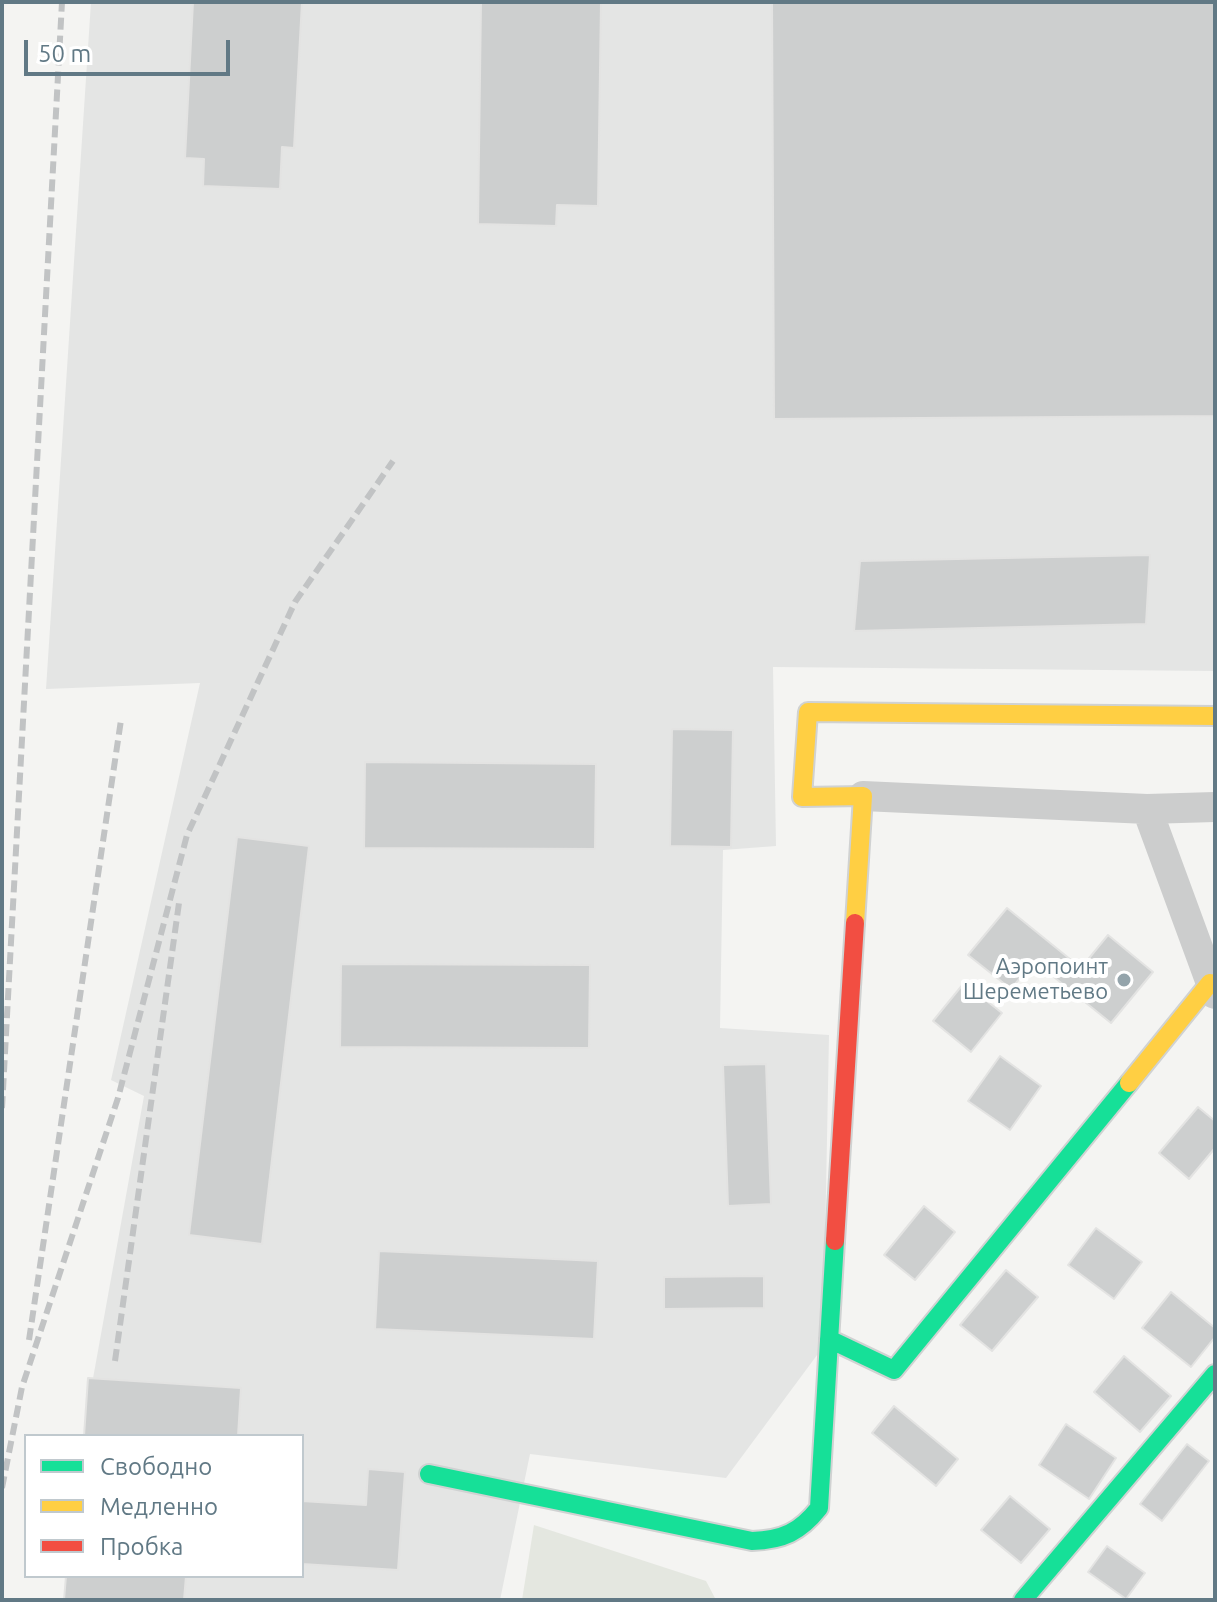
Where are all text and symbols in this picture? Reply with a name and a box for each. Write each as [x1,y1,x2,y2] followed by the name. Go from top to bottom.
[28,24,234,74] scale bar
[38,40,91,67] text: 50 m
[963,954,1108,1006] place label: Аэропоинт Шереметьево
[1115,971,1133,989] marker: Аэропоинт Шереметьево
[24,1434,304,1578] legend
[100,1453,212,1480] text: Свободно
[100,1493,218,1520] text: Медленно
[100,1533,183,1560] text: Пробка

